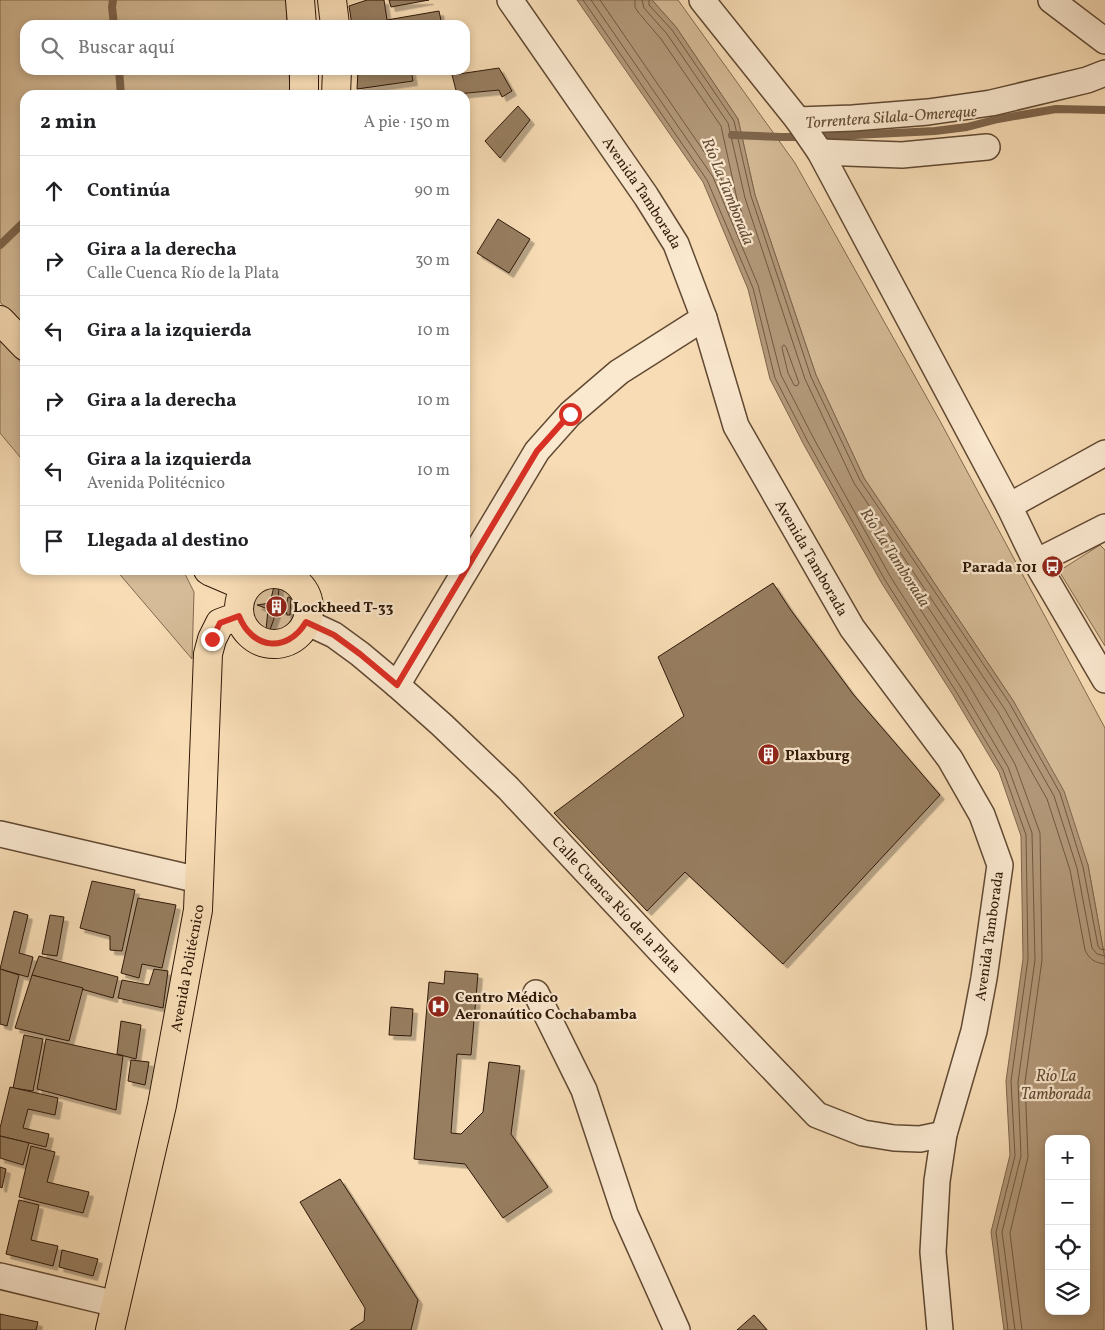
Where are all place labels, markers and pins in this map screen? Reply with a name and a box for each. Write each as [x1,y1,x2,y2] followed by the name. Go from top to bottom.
[1041,555,1065,579] bus stop icon: Parada 101
[962,558,1037,579] place label: Parada 101
[265,595,289,619] building icon: Lockheed T-33
[293,598,394,619] place label: Lockheed T-33
[757,743,781,767] building icon: Plaxburg
[785,746,850,767] place label: Plaxburg
[455,988,637,1026] place label: Centro Médico Aeronaútico Cochabamba
[427,994,451,1018] hospital icon: Centro Médico Aeronaútico Cochabamba

